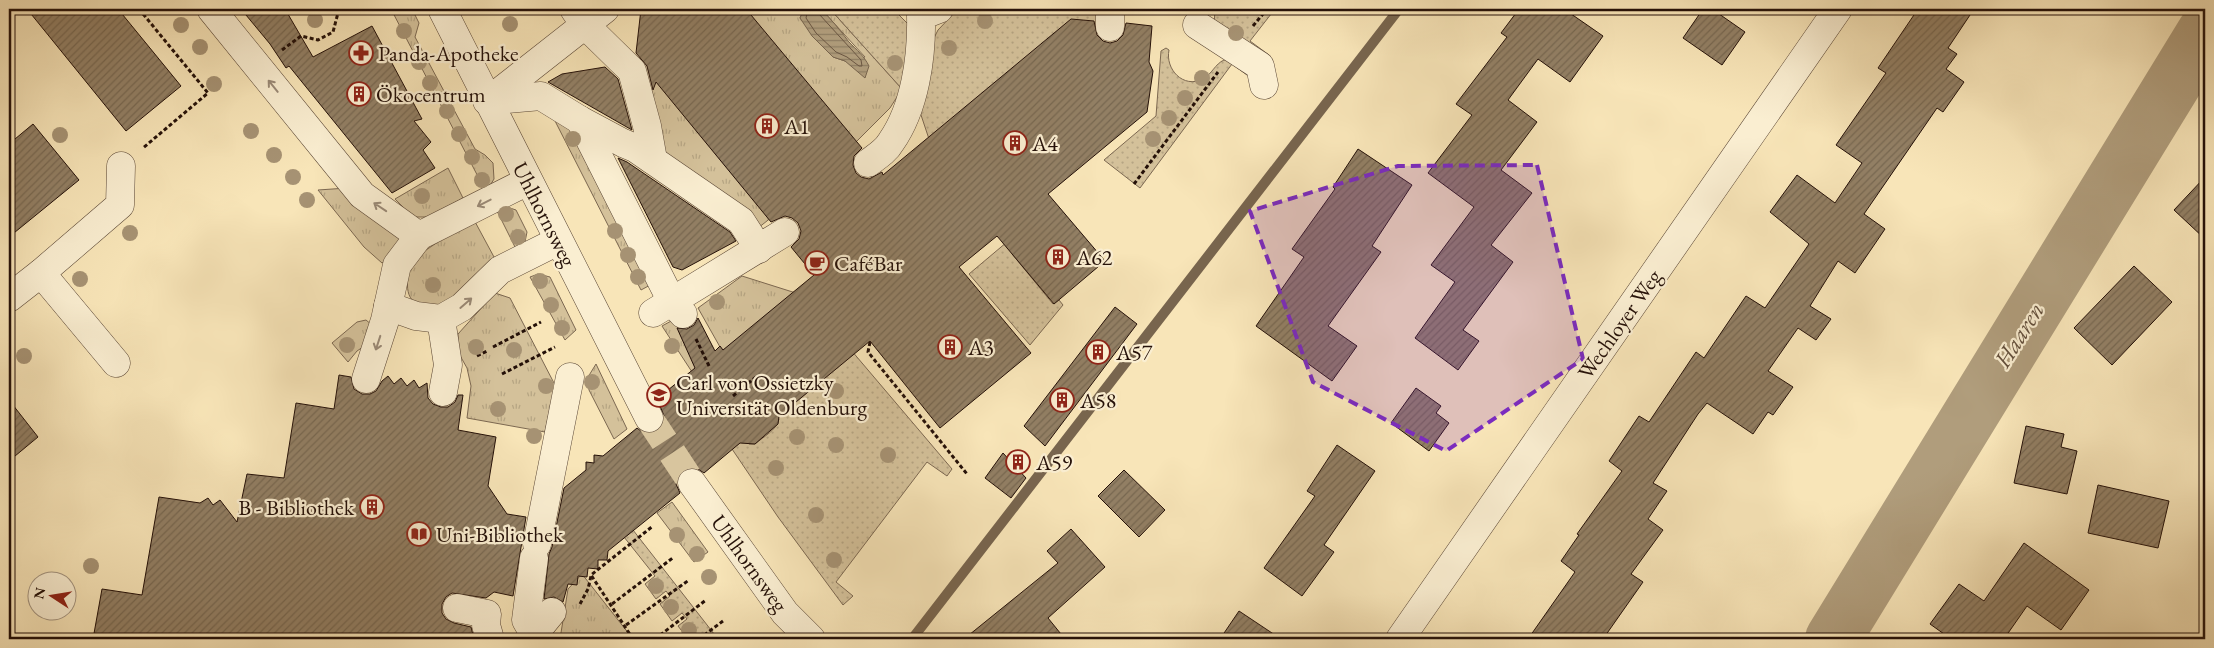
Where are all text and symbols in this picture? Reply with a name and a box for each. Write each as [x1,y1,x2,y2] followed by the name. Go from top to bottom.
[378,39,519,68] place label: Panda-Apotheke
[348,40,374,66] pharmacy icon: Panda-Apotheke
[267,80,278,93] one-way arrow
[376,80,486,109] place label: Ökocentrum
[346,81,372,107] building icon: Ökocentrum
[783,112,810,141] place label: A1
[754,113,780,139] building icon: A1
[1031,129,1058,158] place label: A4
[1002,130,1028,156] building icon: A4
[506,157,584,272] street label: Uhlhornsweg
[477,198,492,208] one-way arrow
[373,202,387,212] one-way arrow
[1075,243,1113,272] place label: A62
[1045,244,1071,270] building icon: A62
[834,249,903,278] place label: CaféBar
[804,250,830,276] cafe icon: CaféBar
[1571,263,1668,385] street label: Wechloyer Weg
[1986,296,2051,374] water label: Haaren
[459,298,472,309] one-way arrow
[967,333,994,362] place label: A3
[937,334,963,360] building icon: A3
[373,335,382,350] one-way arrow
[1115,338,1153,367] place label: A57
[1085,339,1111,365] building icon: A57
[676,368,867,422] place label: Carl von Ossietzky Universität Oldenburg
[646,382,672,408] school or university icon: Carl von Ossietzky Universität Oldenburg
[1079,386,1116,415] place label: A58
[1049,387,1075,413] building icon: A58
[1035,448,1073,477] place label: A59
[1005,449,1031,475] building icon: A59
[238,493,355,522] place label: B - Bibliothek
[359,494,385,520] building icon: B - Bibliothek
[704,509,795,618] street label: Uhlhornsweg
[436,520,564,549] place label: Uni-Bibliothek
[406,521,432,547] library icon: Uni-Bibliothek
[28,570,78,620] north arrow
[29,585,49,601] text: N

